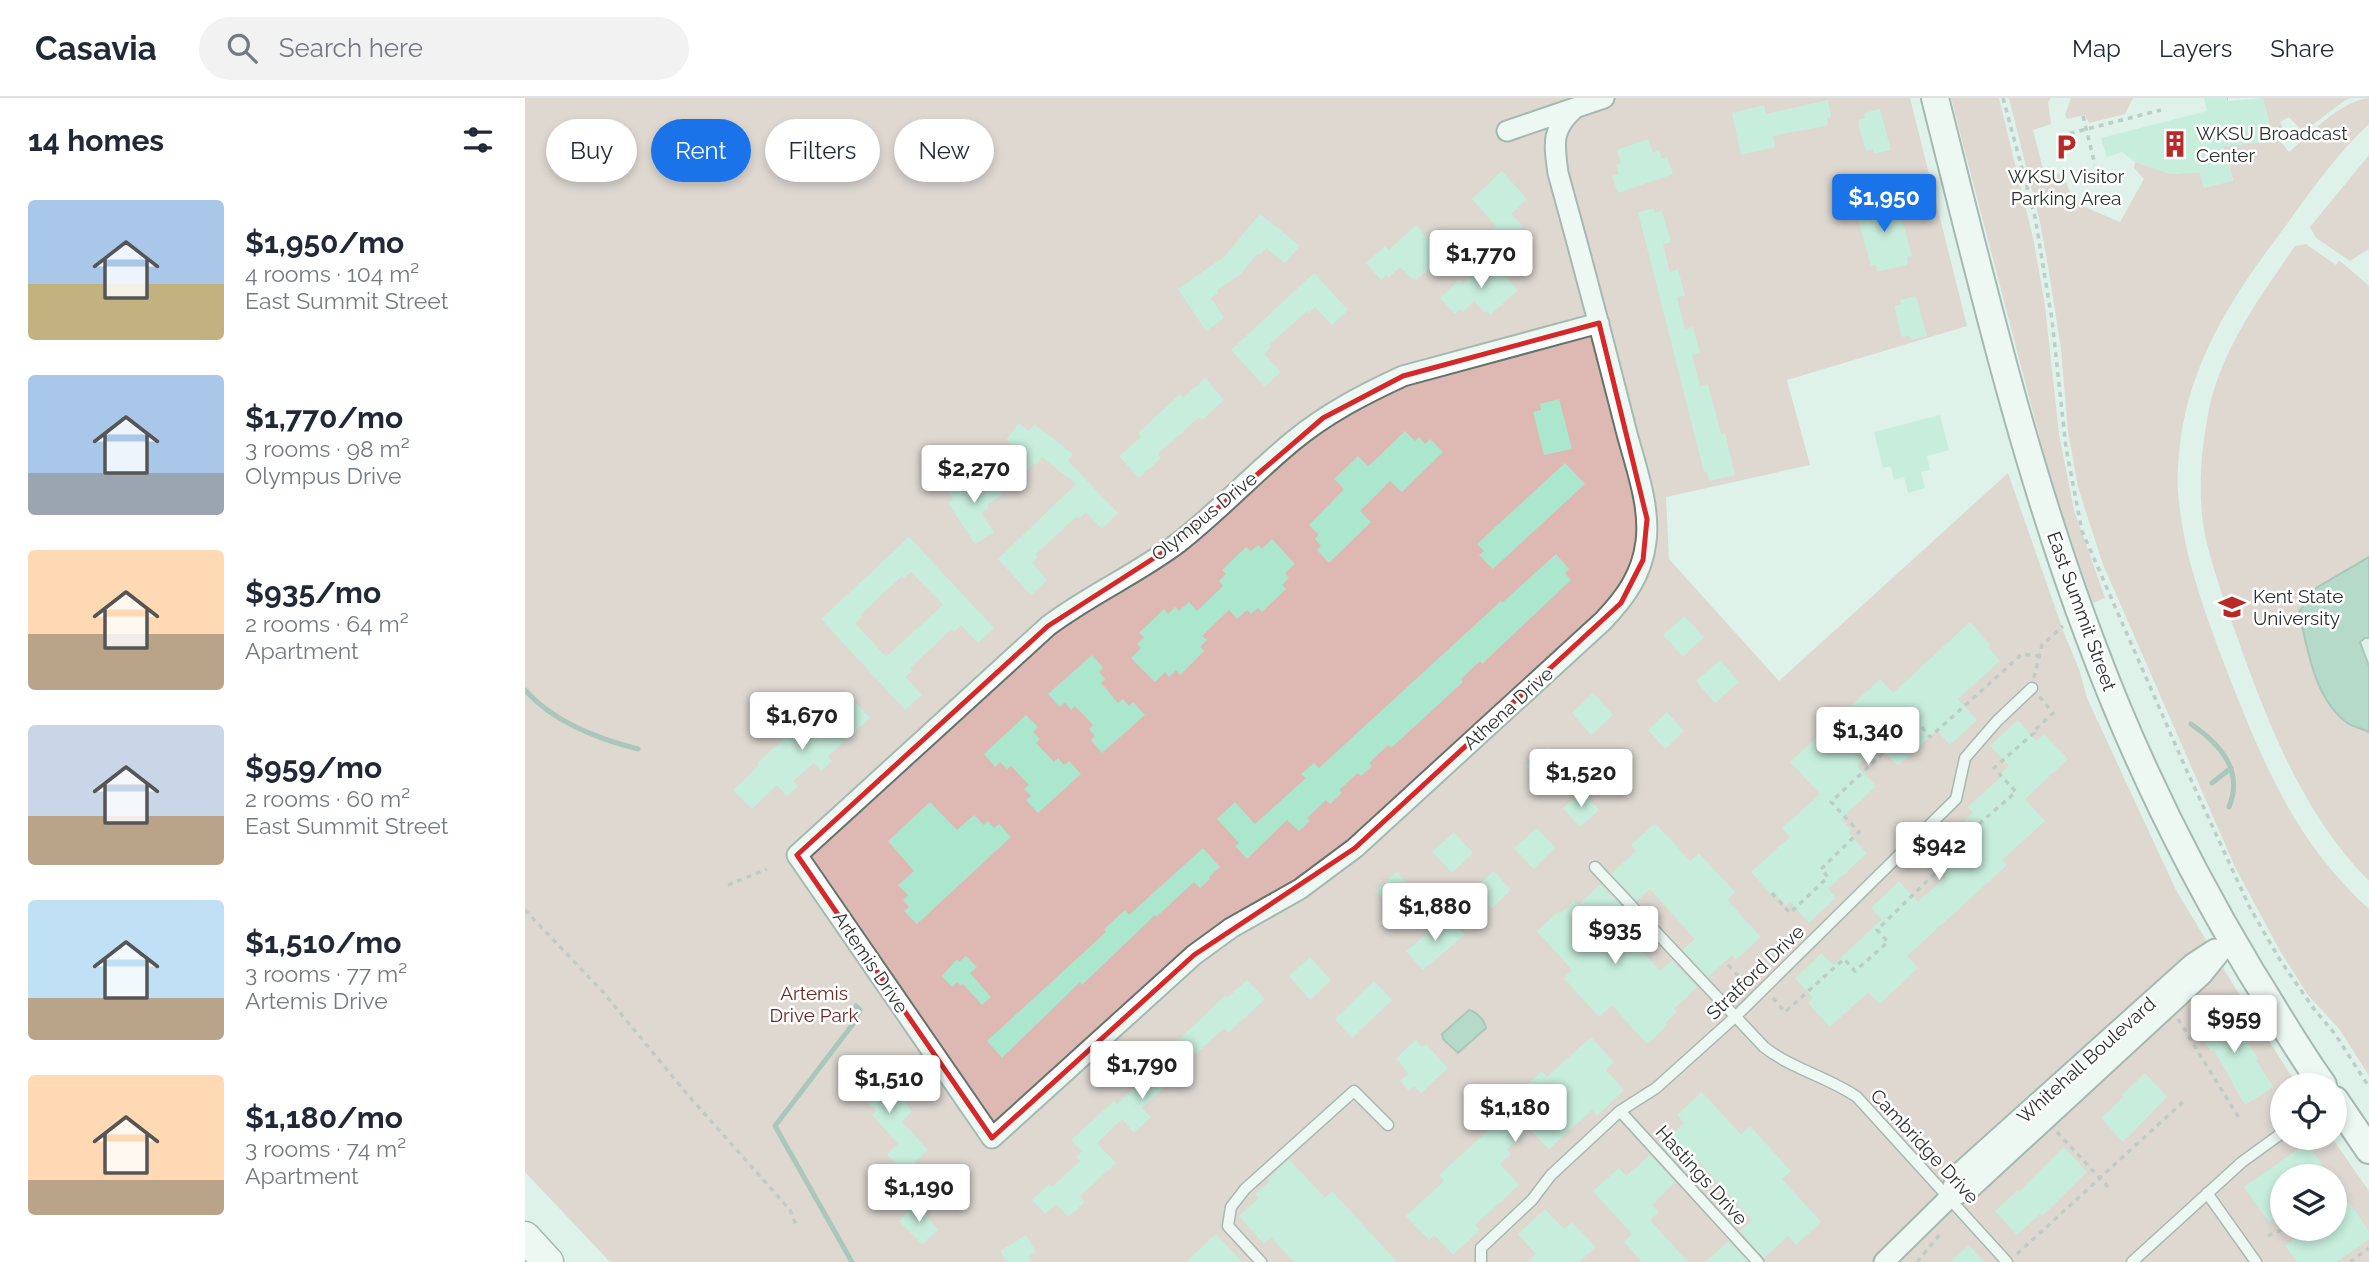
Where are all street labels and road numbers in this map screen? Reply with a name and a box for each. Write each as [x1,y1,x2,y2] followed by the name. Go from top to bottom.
[1147,467,1261,565] street label: Olympus Drive
[2043,528,2121,694] street label: East Summit Street
[1459,662,1557,754] street label: Athena Drive
[829,907,913,1017] street label: Artemis Drive
[1702,920,1808,1024] street label: Stratford Drive
[2012,992,2160,1128] street label: Whitehall Boulevard
[1866,1084,1984,1208] street label: Cambridge Drive
[1652,1121,1752,1229] street label: Hastings Drive

